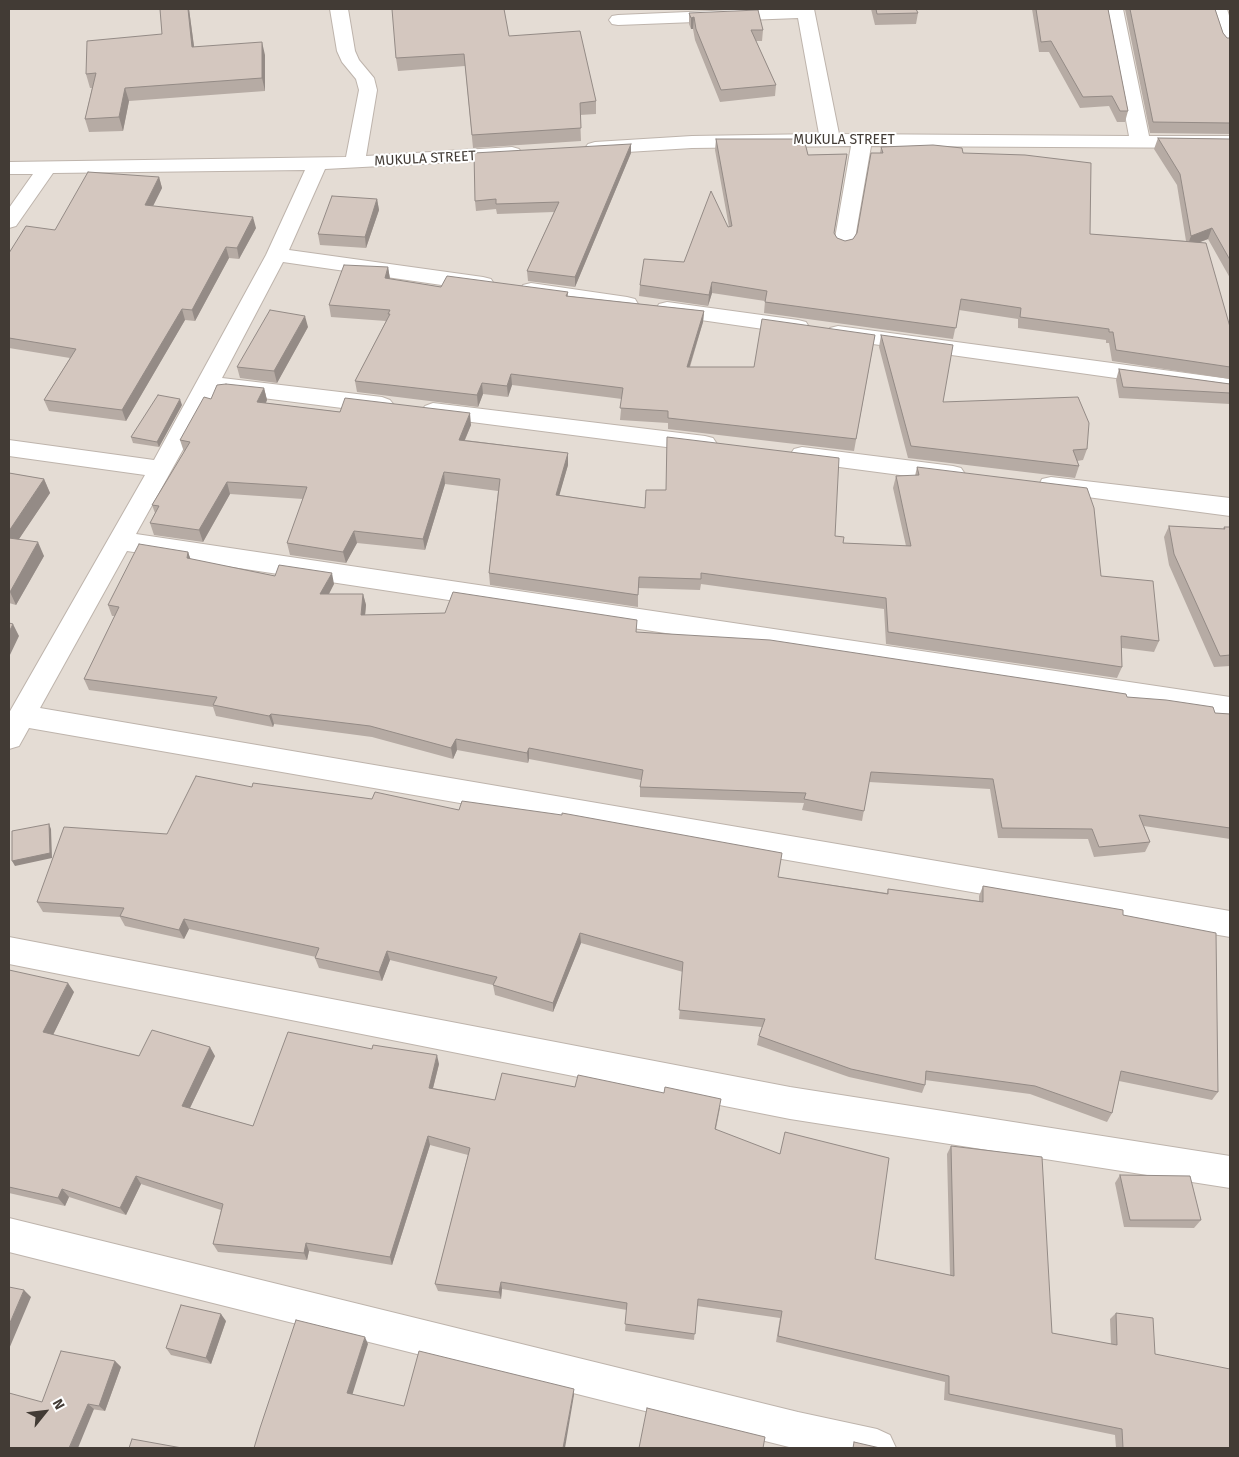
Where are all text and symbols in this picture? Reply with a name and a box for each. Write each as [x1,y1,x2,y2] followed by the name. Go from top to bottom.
[793,132,895,148] street label: MUKULA STREET
[374,148,476,170] street label: MUKULA STREET
[20,1387,70,1437] north arrow
[49,1396,68,1413] text: N

